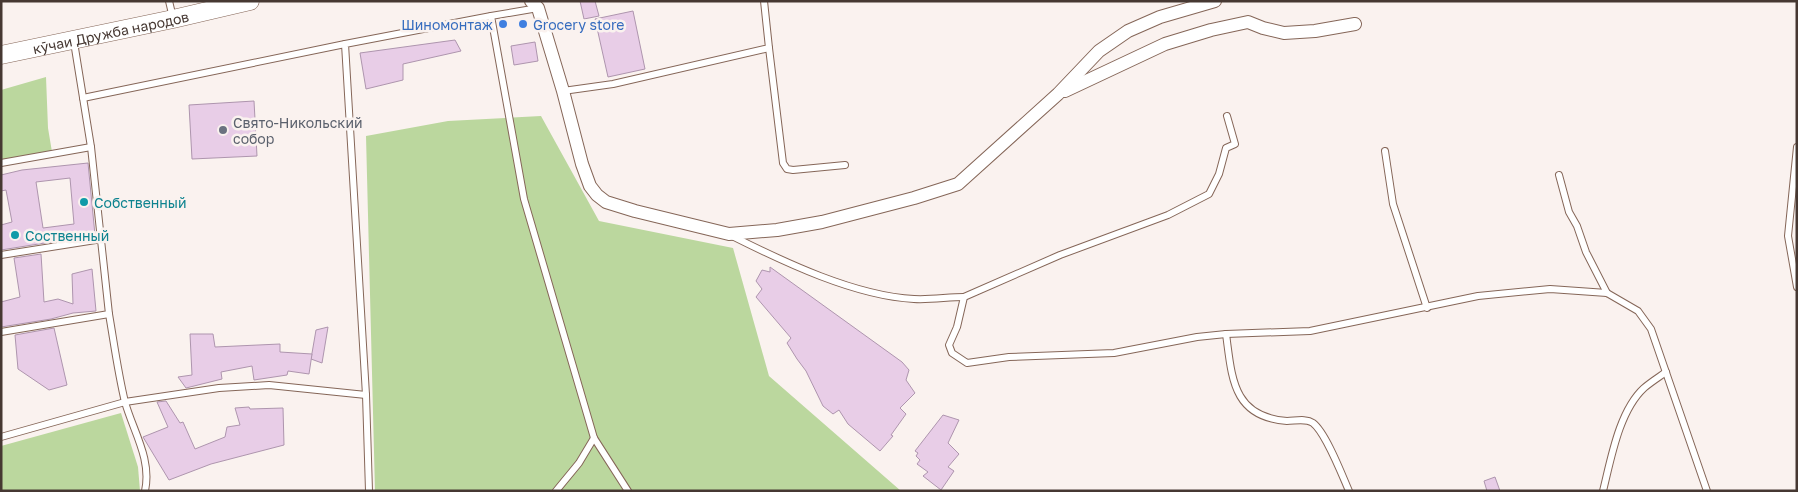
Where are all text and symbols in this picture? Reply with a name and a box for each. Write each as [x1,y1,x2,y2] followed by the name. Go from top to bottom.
[31,7,190,57] street label: кӯчаи Дружба народов
[401,16,493,33] place label: Шиномонтаж
[533,16,624,33] place label: Grocery store
[497,18,509,30] marker: Шиномонтаж
[517,18,529,30] marker: Grocery store
[233,114,363,147] place label: Свято-Никольский собор
[217,124,229,136] marker: Свято-Никольский собор
[94,194,187,211] place label: Собственный
[78,196,90,208] marker: Собственный
[25,227,109,244] place label: Соственный
[9,229,21,241] marker: Соственный

